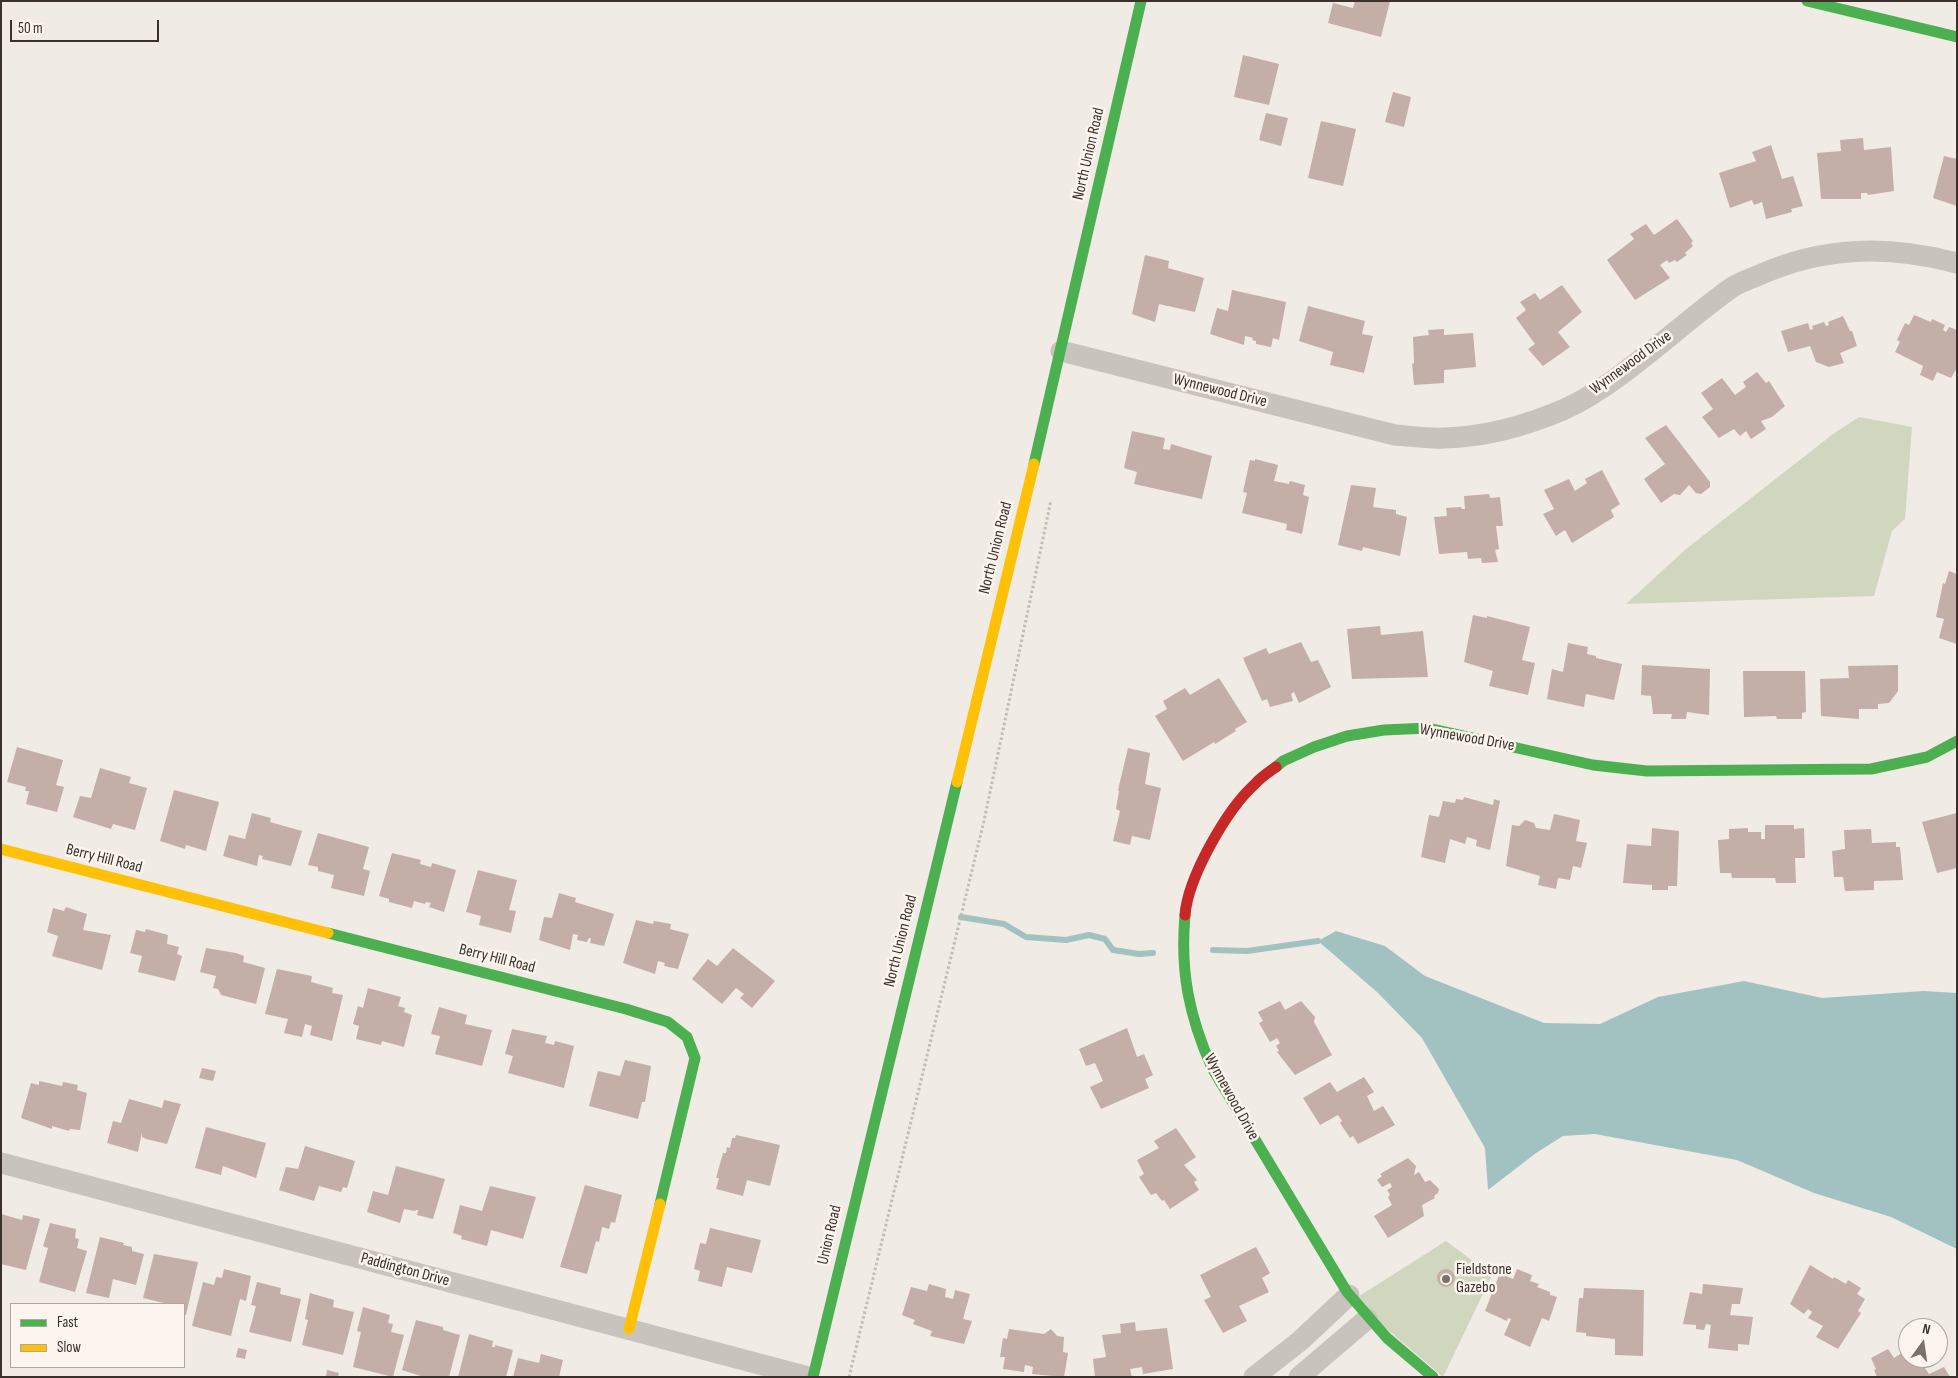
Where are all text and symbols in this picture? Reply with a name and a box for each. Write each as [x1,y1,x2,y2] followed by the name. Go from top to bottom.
[12,10,161,42] scale bar
[18,19,43,38] text: 50 m
[1069,106,1109,202] street label: North Union Road
[1587,327,1675,399] street label: Wynnewood Drive
[1171,370,1269,412] street label: Wynnewood Drive
[975,500,1017,596] street label: North Union Road
[1418,720,1516,756] street label: Wynnewood Drive
[64,840,144,878] street label: Berry Hill Road
[880,893,922,989] street label: North Union Road
[457,940,537,978] street label: Berry Hill Road
[1199,1050,1263,1144] street label: Wynnewood Drive
[814,1203,846,1267] street label: Union Road
[359,1249,451,1291] street label: Paddington Drive
[1456,1260,1512,1298] place label: Fieldstone Gazebo
[1440,1273,1452,1285] marker: Fieldstone Gazebo
[10,1303,185,1368] legend
[57,1313,78,1332] text: Fast
[1898,1318,1948,1368] north arrow
[1921,1320,1932,1338] text: N
[57,1338,81,1357] text: Slow

